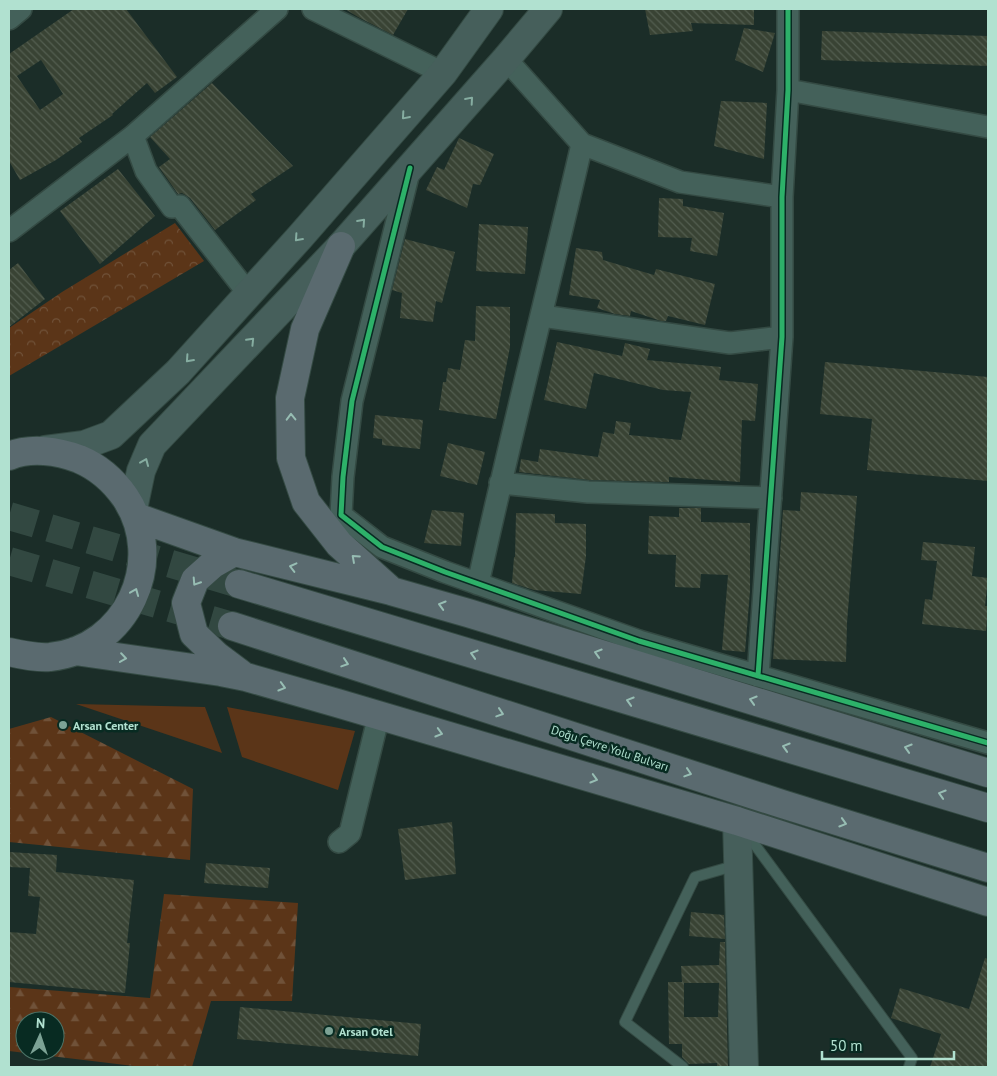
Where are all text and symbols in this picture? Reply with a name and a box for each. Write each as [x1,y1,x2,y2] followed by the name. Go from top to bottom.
[464,97,473,106] one-way arrow
[402,110,411,119] one-way arrow
[356,219,365,228] one-way arrow
[295,233,304,242] one-way arrow
[245,337,254,346] one-way arrow
[186,354,195,363] one-way arrow
[286,413,296,420] one-way arrow
[139,458,149,467] one-way arrow
[351,555,360,564] one-way arrow
[288,562,297,573] one-way arrow
[193,576,202,586] one-way arrow
[128,588,139,597] one-way arrow
[438,601,447,611] one-way arrow
[594,648,602,658] one-way arrow
[471,650,479,660] one-way arrow
[119,652,127,663] one-way arrow
[341,657,349,667] one-way arrow
[278,682,286,692] one-way arrow
[627,696,635,706] one-way arrow
[749,696,758,706] one-way arrow
[495,707,503,717] one-way arrow
[73,718,139,733] place label: Arsan Center
[57,719,69,731] marker: Arsan Center
[549,722,671,774] street label: Doğu Çevre Yolu Bulvarı
[434,727,442,737] one-way arrow
[782,743,790,753] one-way arrow
[905,744,913,754] one-way arrow
[683,768,691,778] one-way arrow
[590,773,598,783] one-way arrow
[938,789,946,799] one-way arrow
[838,817,846,827] one-way arrow
[15,1011,65,1061] north arrow
[36,1014,46,1032] text: N
[339,1024,393,1039] place label: Arsan Otel
[323,1025,335,1037] marker: Arsan Otel
[822,1028,954,1060] scale bar
[830,1036,863,1055] text: 50 m

